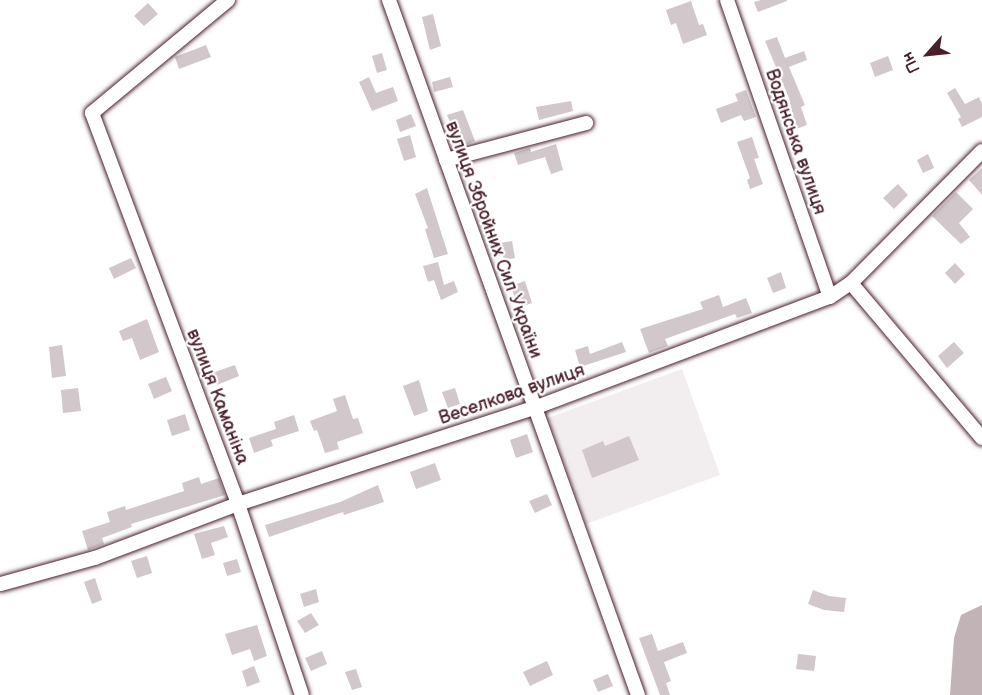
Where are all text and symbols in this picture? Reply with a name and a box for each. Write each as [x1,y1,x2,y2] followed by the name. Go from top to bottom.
[898,24,958,84] north arrow
[898,49,925,76] text: Пн
[760,66,830,218] street label: Водянська вулиця
[440,118,546,362] street label: вулиця Збройних Сил України
[181,326,253,468] street label: вулиця Каманіна
[436,360,588,430] street label: Веселкова вулиця

